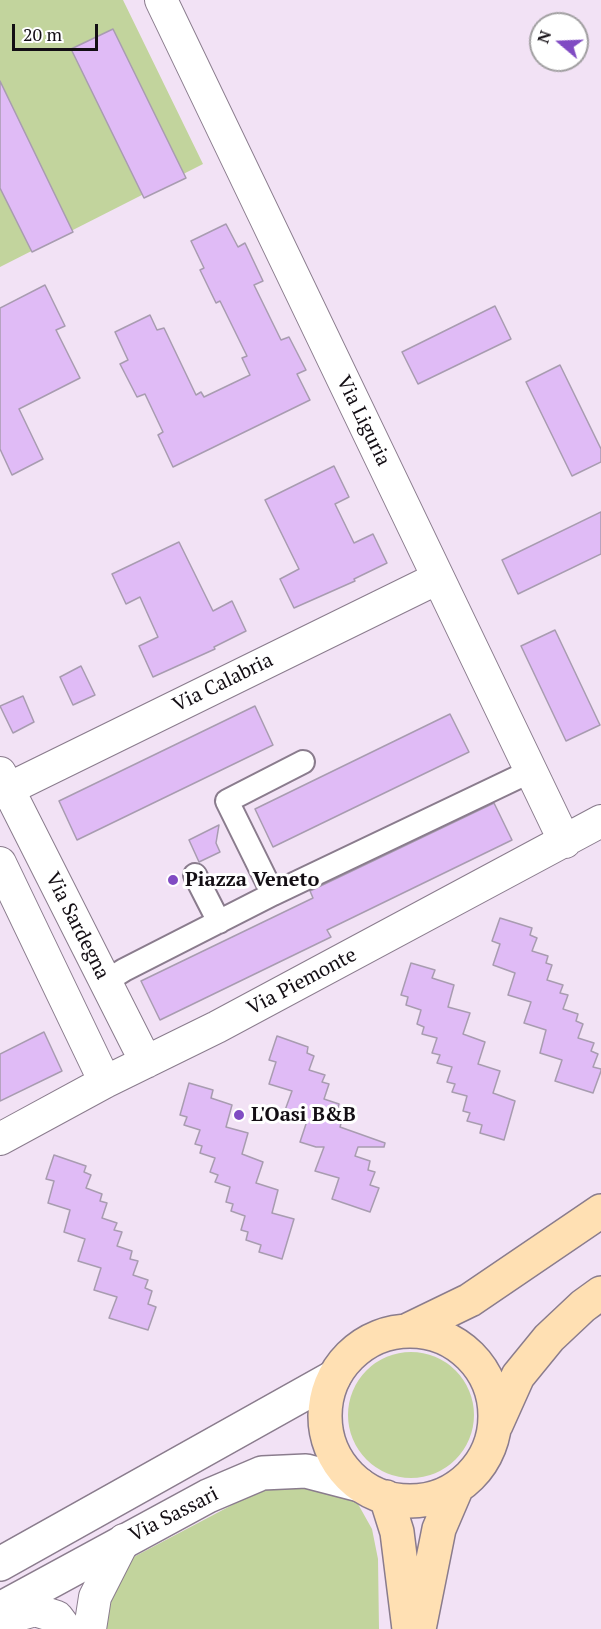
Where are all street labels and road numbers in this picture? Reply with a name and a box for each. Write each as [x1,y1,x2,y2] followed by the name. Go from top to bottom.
[331,372,395,470] street label: Via Liguria
[169,648,277,718] street label: Via Calabria
[40,869,114,983] street label: Via Sardegna
[243,943,361,1021] street label: Via Piemonte
[126,1482,222,1548] street label: Via Sassari

